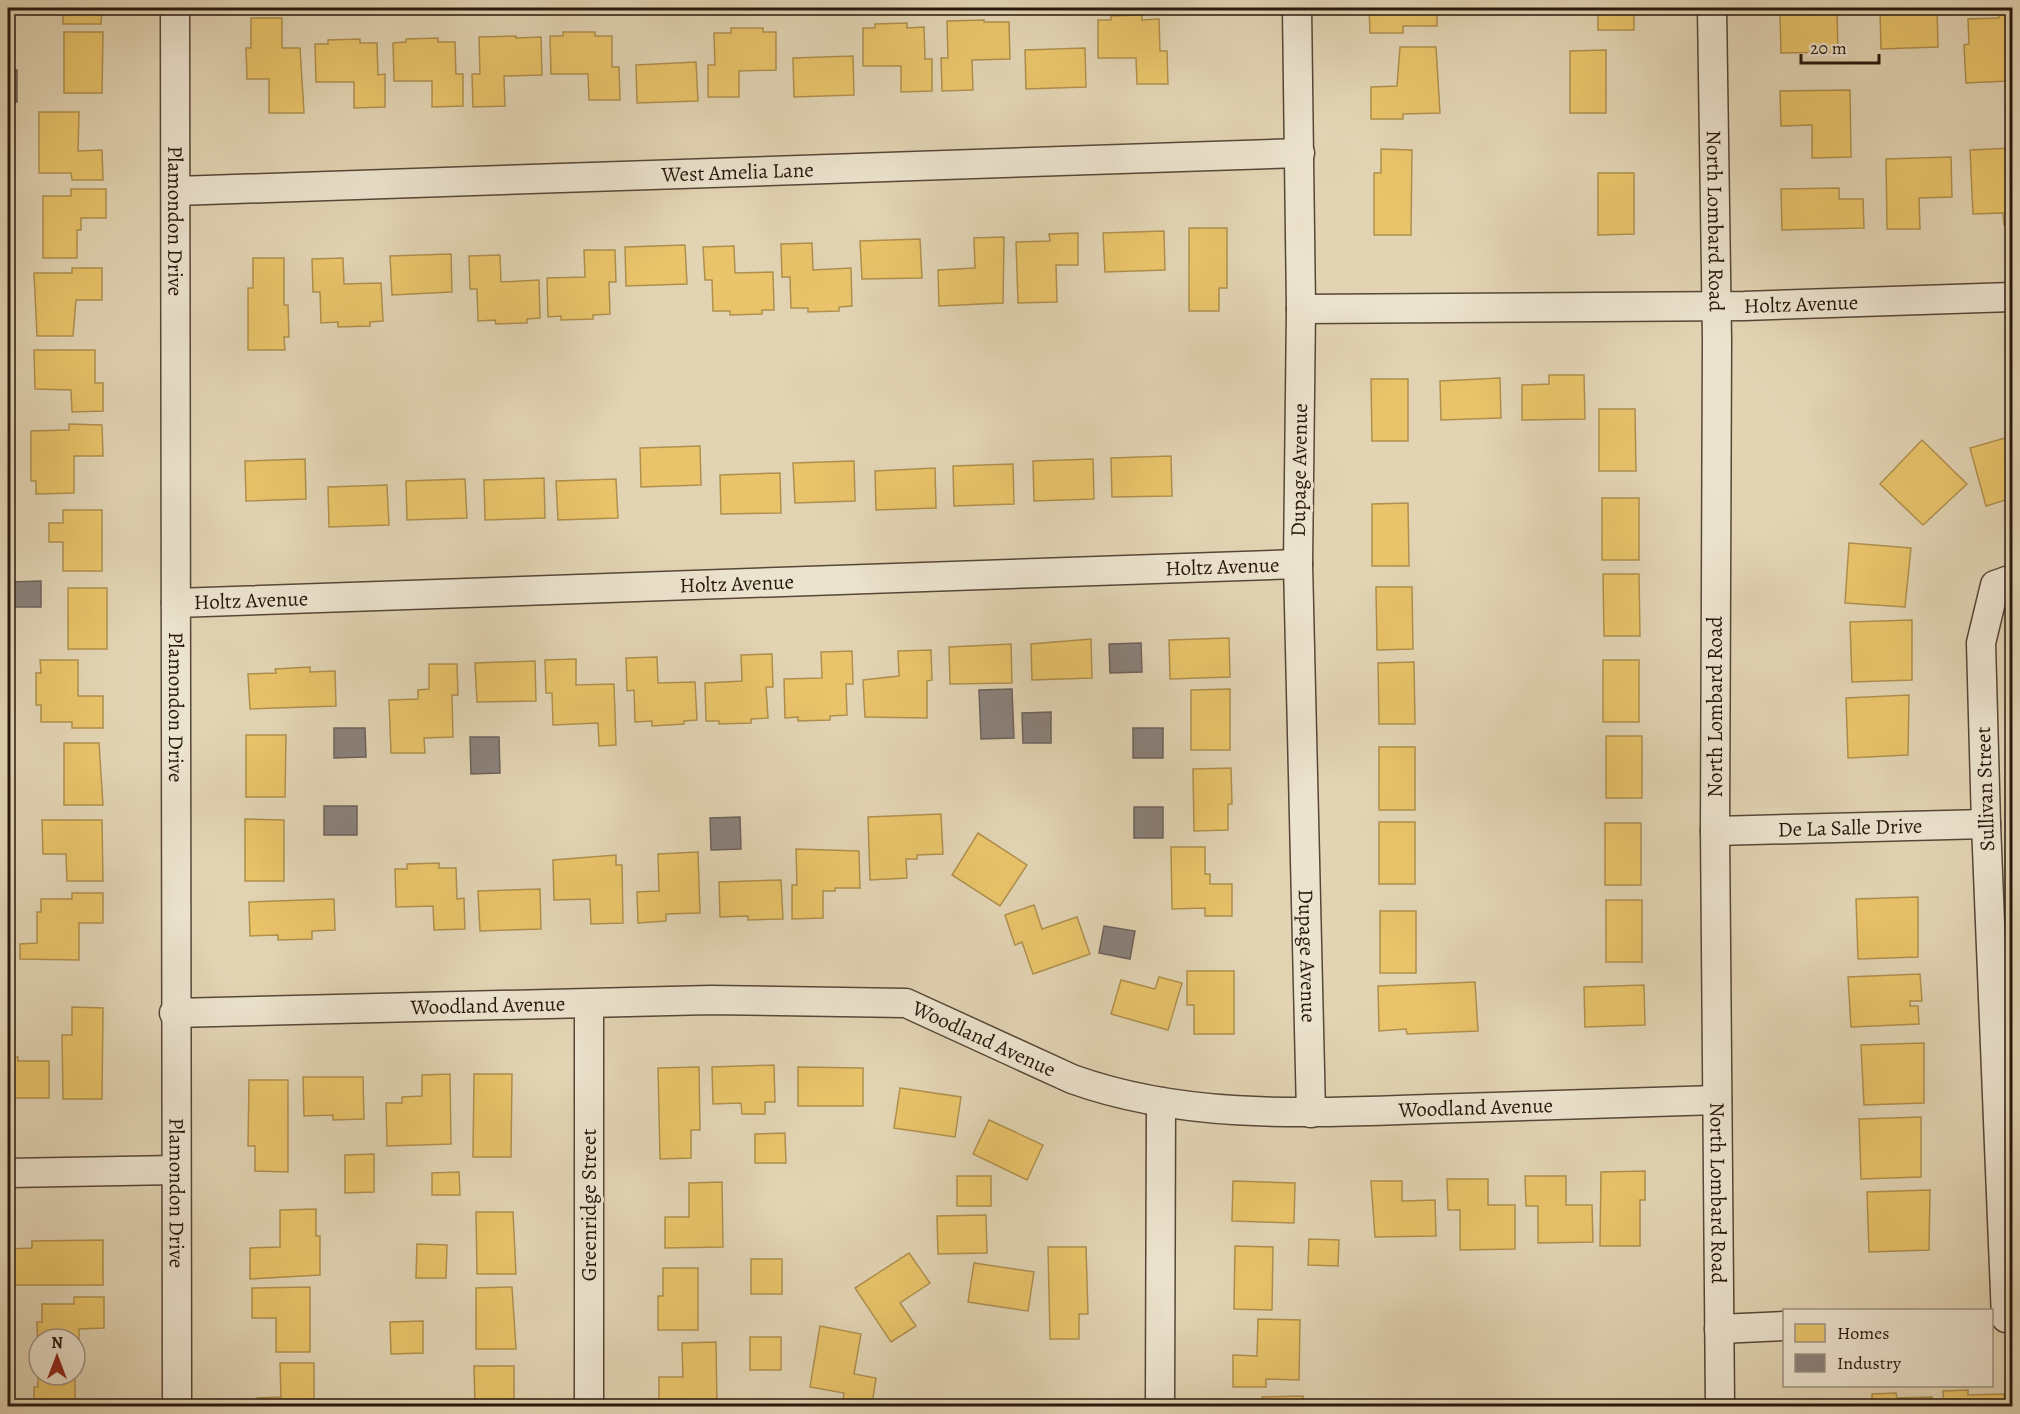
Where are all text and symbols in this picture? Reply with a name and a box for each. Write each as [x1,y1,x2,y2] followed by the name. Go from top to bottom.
[1801,27,1879,65] scale bar
[1810,36,1847,60] text: 20 m
[1700,130,1731,313] street label: North Lombard Road
[161,146,189,296] street label: Plamondon Drive
[660,155,814,189] street label: West Amelia Lane
[1743,288,1859,320] street label: Holtz Avenue
[1284,403,1314,537] street label: Dupage Avenue
[1165,551,1280,583] street label: Holtz Avenue
[679,568,794,599] street label: Holtz Avenue
[193,584,309,616] street label: Holtz Avenue
[1701,616,1729,798] street label: North Lombard Road
[162,632,190,782] street label: Plamondon Drive
[1969,726,2001,852] street label: Sullivan Street
[1777,812,1923,843] street label: De La Salle Drive
[1292,889,1323,1023] street label: Dupage Avenue
[409,990,566,1021] street label: Woodland Avenue
[907,993,1060,1084] street label: Woodland Avenue
[1397,1091,1553,1124] street label: Woodland Avenue
[1703,1102,1733,1285] street label: North Lombard Road
[163,1118,191,1268] street label: Plamondon Drive
[575,1129,603,1281] street label: Greenridge Street
[1783,1309,1993,1387] legend
[1837,1321,1889,1345] text: Homes
[27,1327,87,1387] north arrow
[51,1332,63,1354] text: N
[1837,1351,1902,1375] text: Industry

